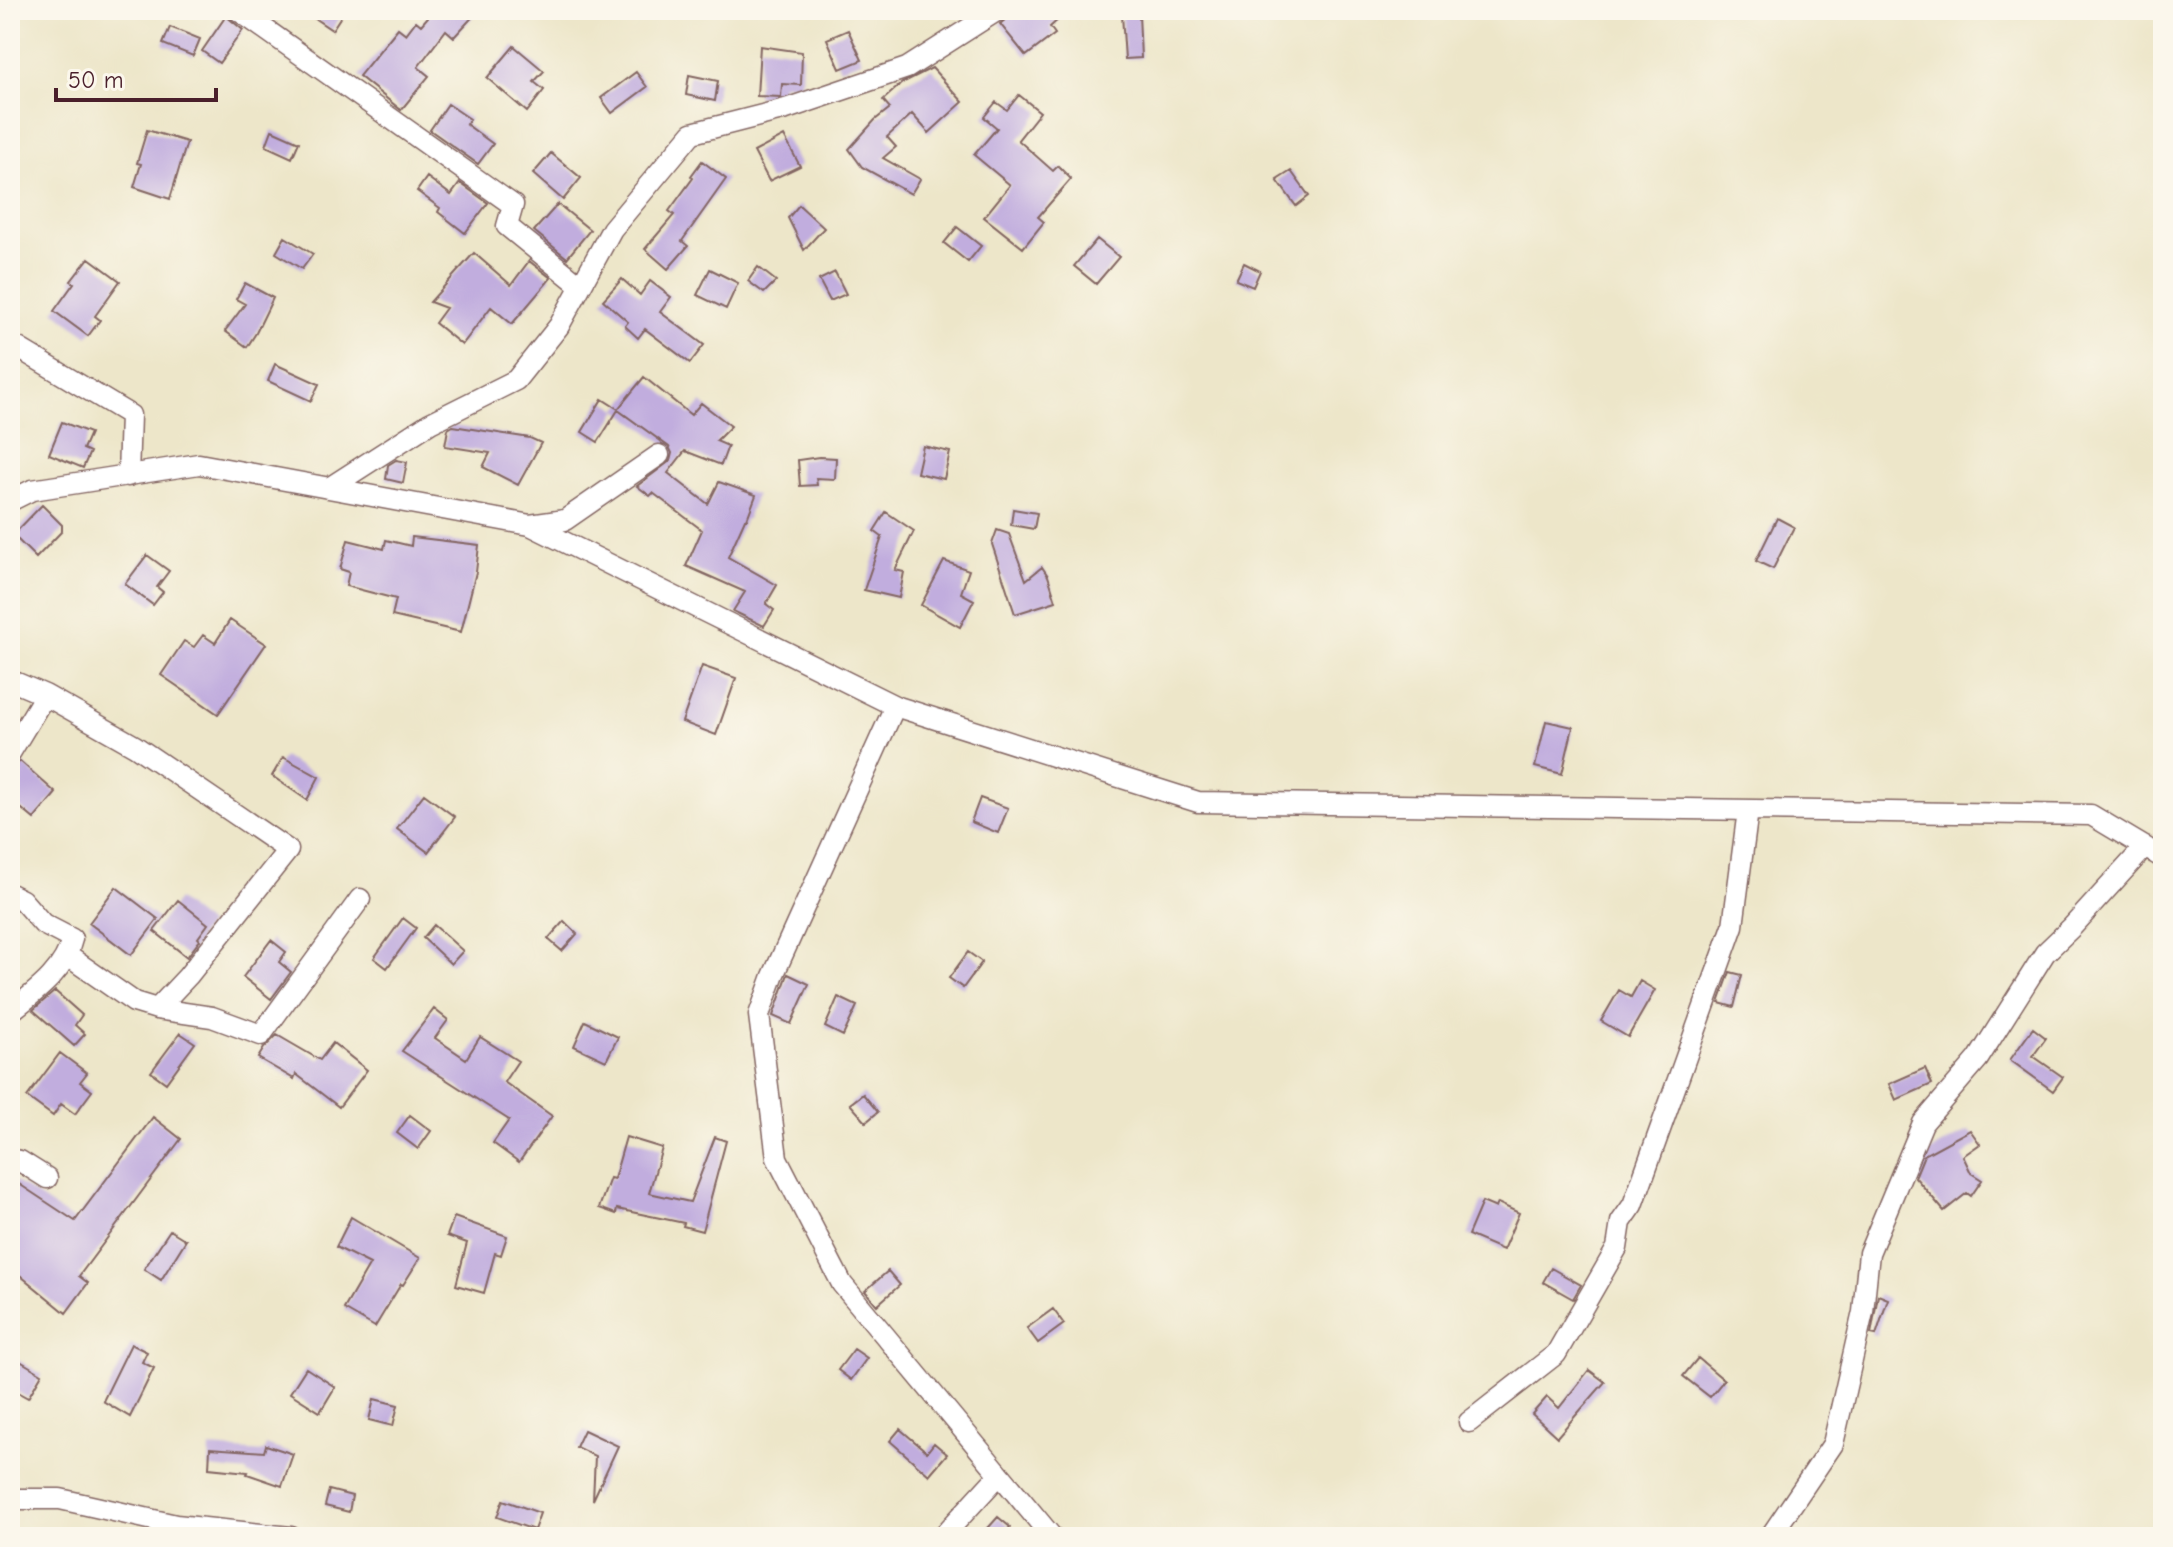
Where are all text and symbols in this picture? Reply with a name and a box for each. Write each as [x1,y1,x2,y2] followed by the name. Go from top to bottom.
[56,52,216,102] scale bar
[68,66,124,94] text: 50 m

